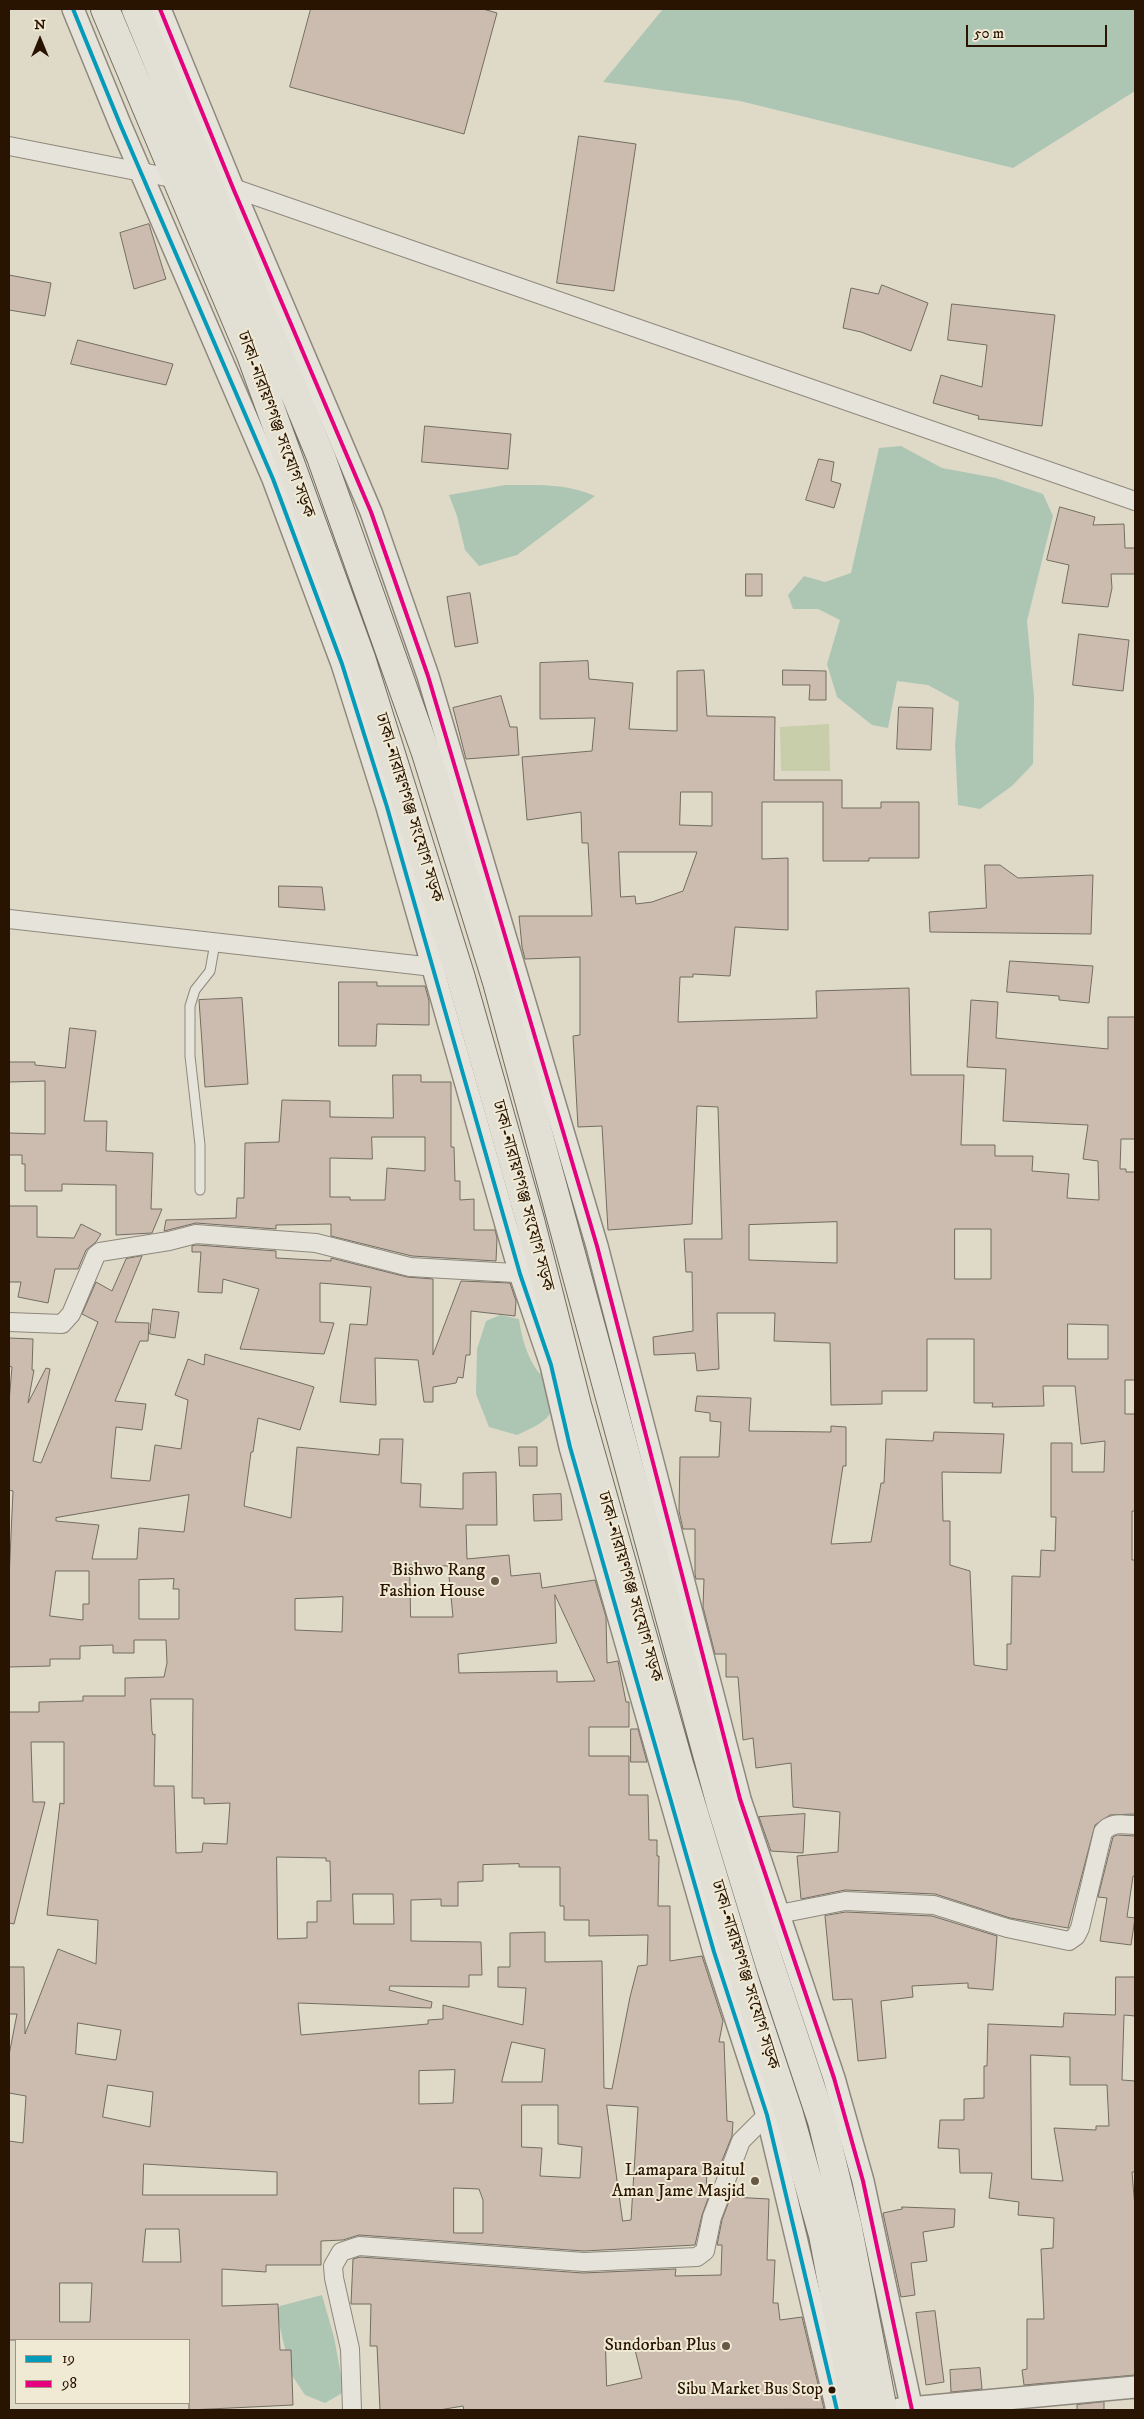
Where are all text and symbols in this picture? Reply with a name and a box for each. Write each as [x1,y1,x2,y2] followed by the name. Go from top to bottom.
[15,15,65,65] north arrow
[969,15,1110,47] scale bar
[34,16,46,34] text: N
[974,24,1004,43] text: 50 m
[231,329,319,521] street label: ঢাকা-নারায়ণগঞ্জ সংযোগ সড়ক
[369,711,447,905] street label: ঢাকা-নারায়ণগঞ্জ সংযোগ সড়ক
[486,1098,558,1294] street label: ঢাকা-নারায়ণগঞ্জ সংযোগ সড়ক
[592,1489,666,1685] street label: ঢাকা-নারায়ণগঞ্জ সংযোগ সড়ক
[379,1560,485,1602] place label: Bishwo Rang Fashion House
[489,1575,501,1587] marker: Bishwo Rang Fashion House
[705,1878,783,2072] street label: ঢাকা-নারায়ণগঞ্জ সংযোগ সড়ক
[612,2160,745,2202] place label: Lamapara Baitul Aman Jame Masjid
[749,2175,761,2187] marker: Lamapara Baitul Aman Jame Masjid
[604,2335,716,2357] place label: Sundorban Plus
[15,2339,190,2404] legend
[720,2340,732,2352] marker: Sundorban Plus
[62,2349,75,2368] text: 19
[62,2374,77,2393] text: 98
[677,2380,823,2400] place label: Sibu Market Bus Stop
[827,2385,837,2395] marker: Sibu Market Bus Stop

